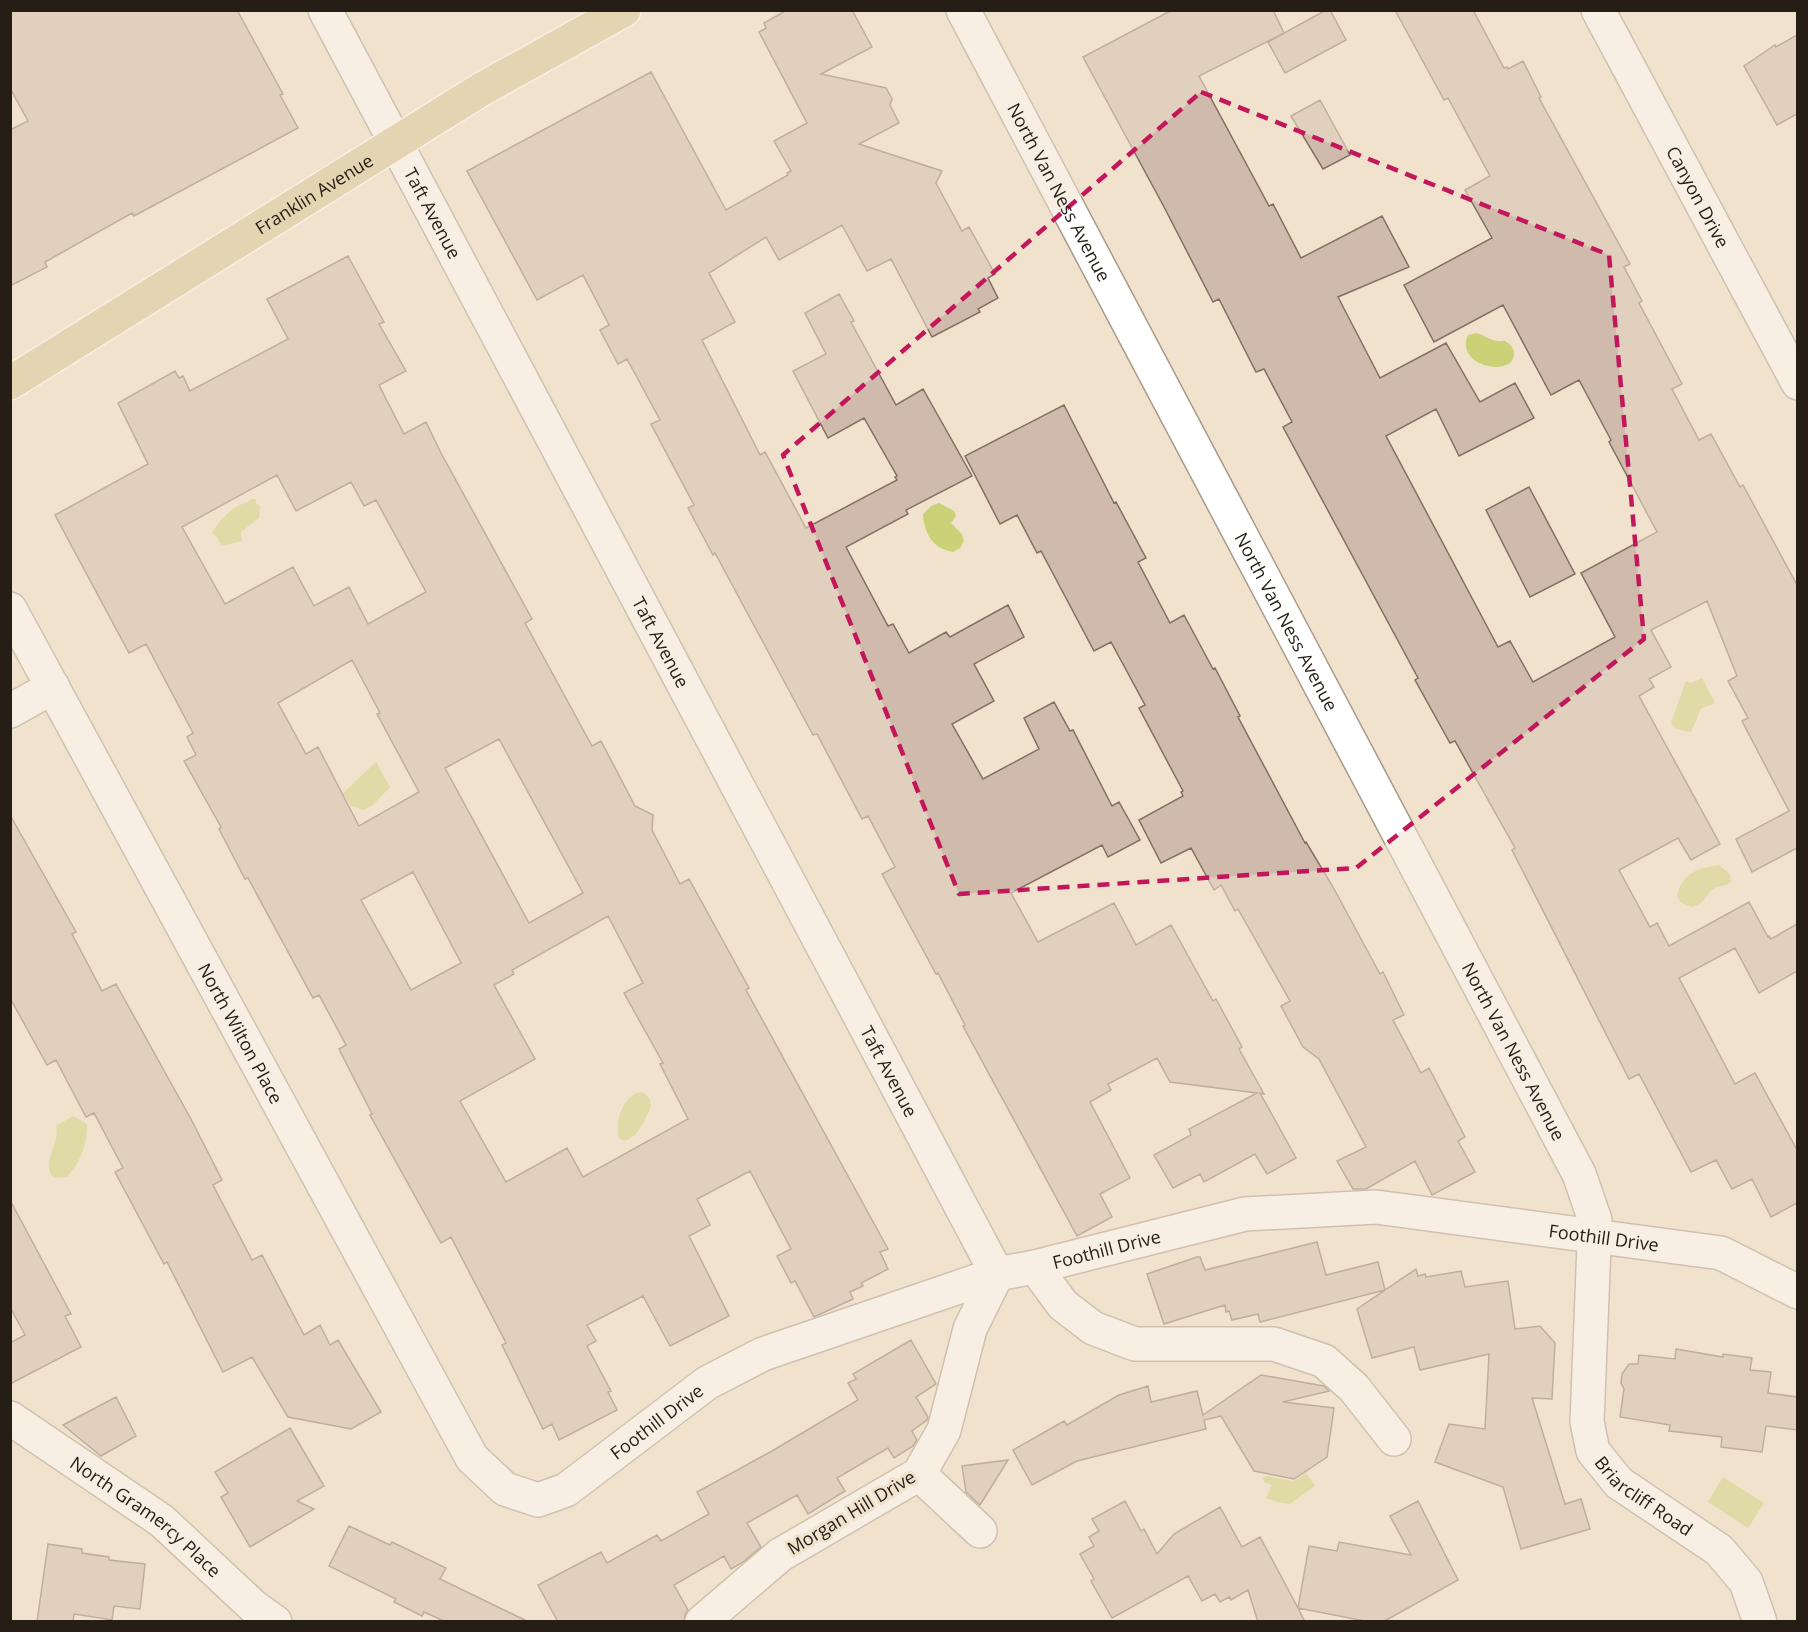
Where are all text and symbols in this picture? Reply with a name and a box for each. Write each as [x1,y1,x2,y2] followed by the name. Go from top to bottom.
[1002,99,1116,285] street label: North Van Ness Avenue
[1661,142,1735,252] street label: Canyon Drive
[250,148,377,240] street label: Franklin Avenue
[399,163,467,263] street label: Taft Avenue
[1230,528,1344,715] street label: North Van Ness Avenue
[627,593,695,692] street label: Taft Avenue
[1457,958,1571,1145] street label: North Van Ness Avenue
[193,959,289,1108] street label: North Wilton Place
[855,1022,923,1121] street label: Taft Avenue
[1547,1218,1660,1257] street label: Foothill Drive
[1050,1224,1163,1274] street label: Foothill Drive
[605,1378,708,1464] street label: Foothill Drive
[66,1450,226,1582] street label: North Gramercy Place
[1590,1451,1698,1541] street label: Briarcliff Road
[782,1464,920,1560] street label: Morgan Hill Drive

